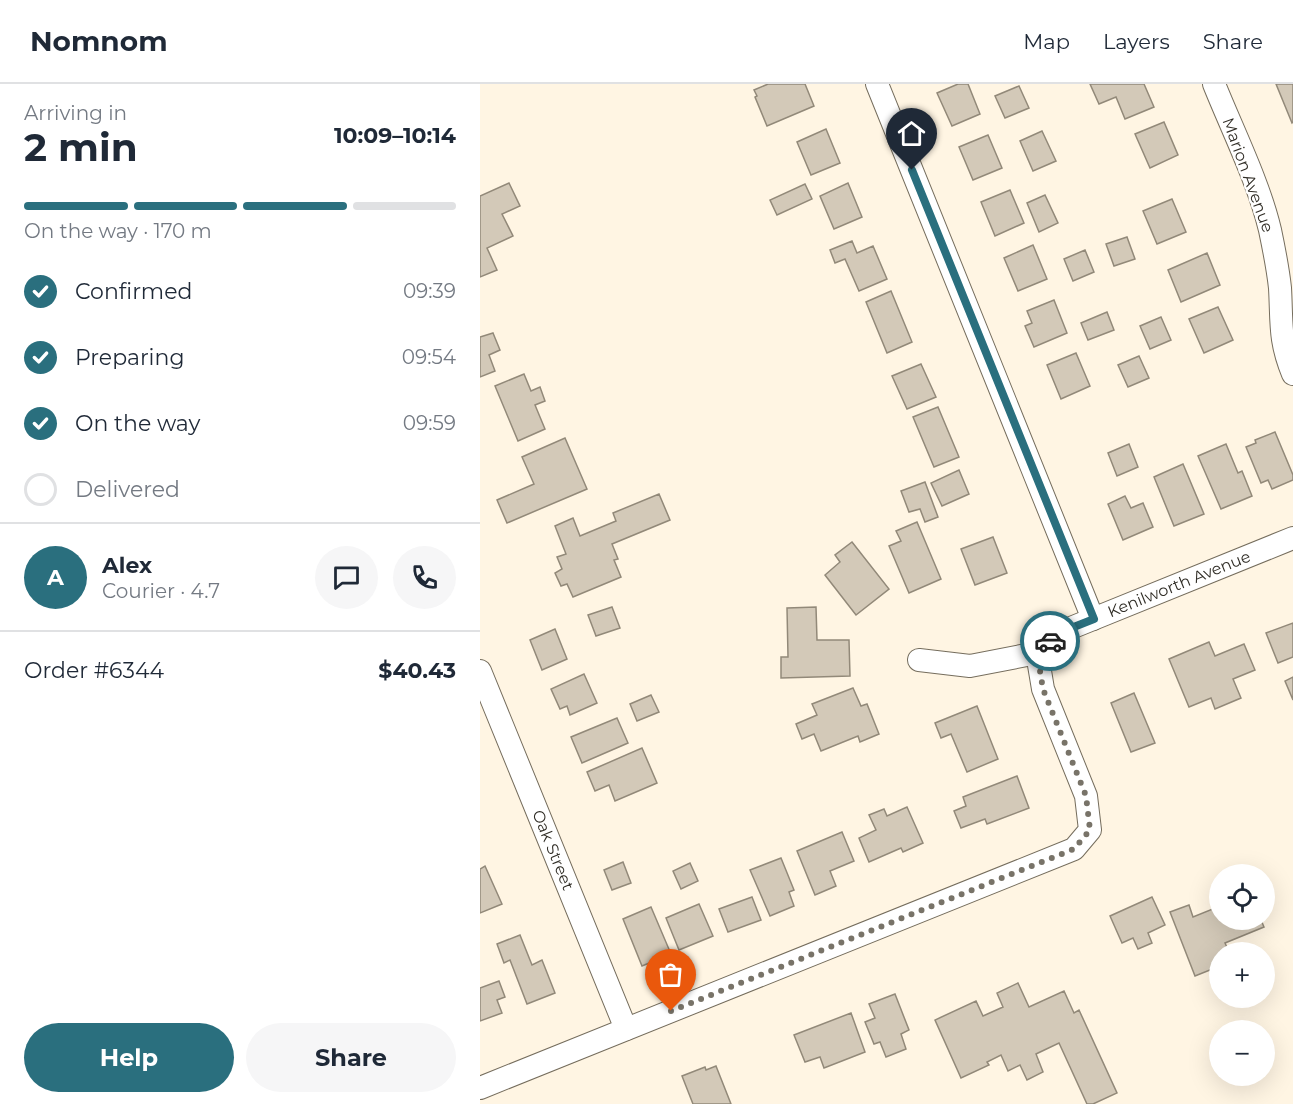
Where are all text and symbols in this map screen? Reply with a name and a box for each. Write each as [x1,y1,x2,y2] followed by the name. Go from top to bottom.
[30,24,168,58] text: Nomnom
[1023,29,1070,54] text: Map
[1103,29,1170,54] text: Layers
[1203,29,1263,54] text: Share
[24,101,127,125] text: Arriving in
[886,108,937,170] pin
[1218,115,1278,235] street label: Marion Avenue
[895,117,928,150] icon: home
[334,122,456,149] text: 10:09–10:14
[24,123,138,171] text: 2 min
[24,219,212,243] text: On the way · 170 m
[24,275,57,308] icon: check
[75,278,192,305] text: Confirmed
[403,279,456,303] text: 09:39
[24,341,57,374] icon: check
[75,344,184,371] text: Preparing
[402,345,456,369] text: 09:54
[24,407,57,440] icon: check
[75,410,200,437] text: On the way
[403,411,456,435] text: 09:59
[75,476,180,503] text: Delivered
[315,546,378,609] button: chat
[393,546,456,609] button: phone
[1105,547,1253,621] street label: Kenilworth Avenue
[102,552,152,579] text: Alex
[47,564,64,591] text: A
[102,579,220,603] text: Courier · 4.7
[1020,611,1080,671] courier
[1034,625,1067,658] icon: car
[24,657,164,684] text: Order #6344
[378,657,456,684] text: $40.43
[528,807,578,893] street label: Oak Street
[1209,864,1275,1086] map controls
[1209,864,1275,930] button: locate
[1209,942,1275,1008] button: +
[645,949,696,1011] pin
[654,958,687,991] icon: bag
[1209,1020,1275,1086] button: −
[24,1023,234,1092] button: Help
[246,1023,456,1092] button: Share

